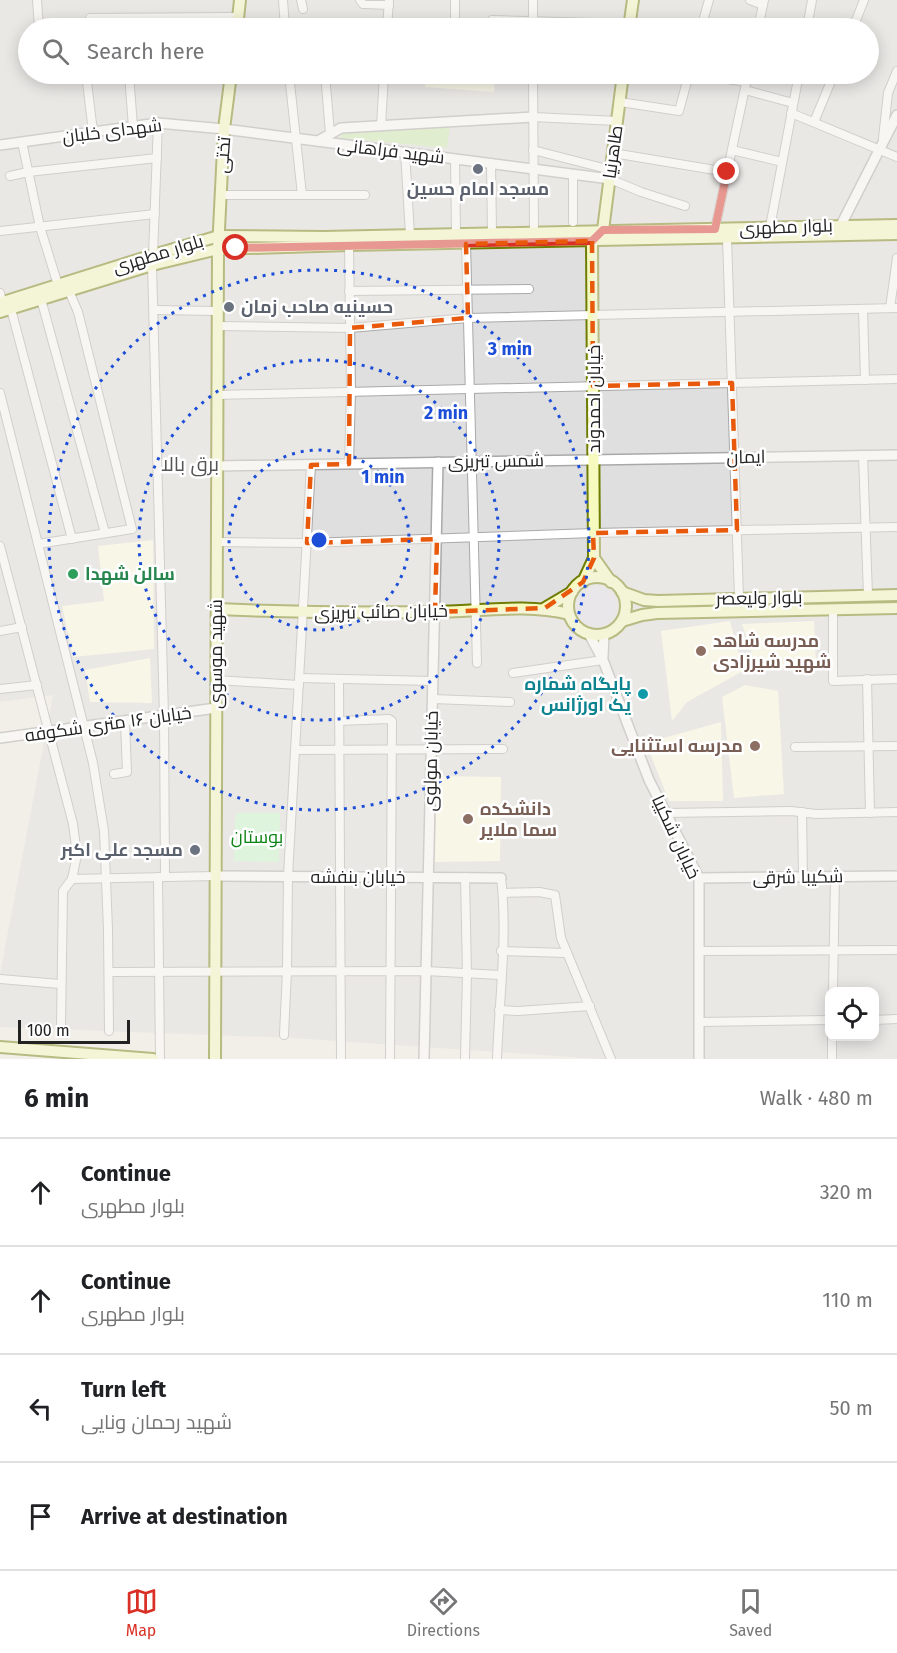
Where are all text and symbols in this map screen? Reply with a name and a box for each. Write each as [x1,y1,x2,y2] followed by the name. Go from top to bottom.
[18,18,879,84] search box
[39,35,72,68] icon: search
[87,38,205,65] text: Search here
[61,114,163,148] street label: شهدای خلبان
[598,124,628,180] street label: طاهرنیا
[336,134,446,168] street label: شهید فراهانی
[211,136,235,174] street label: تختی
[713,158,739,184] route end
[471,162,485,176] marker: مسجد امام حسین
[407,178,549,201] place label: مسجد امام حسین
[739,214,833,240] street label: بلوار مطهری
[110,230,206,278] street label: بلوار مطهری
[222,234,248,260] route start
[241,296,393,318] place label: حسینیه صاحب زمان
[222,300,236,314] marker: حسینیه صاحب زمان
[487,338,532,360] text: 3 min
[583,345,605,453] street label: خیابان احمدوند
[424,402,468,424] text: 2 min
[726,446,766,468] street label: ایمان
[448,449,544,473] street label: شمس تبریزی
[161,452,219,477] district label: برق بالا
[361,466,405,488] text: 1 min
[309,530,329,550] centre of rings
[85,563,175,585] place label: سالن شهدا
[66,567,80,581] marker: سالن شهدا
[714,586,803,610] street label: بلوار ولیعصر
[205,599,227,709] street label: شهید موسوی
[314,600,448,624] street label: خیابان صائب تبریزی
[713,630,831,673] place label: مدرسه شاهد شهید شیرزادی
[694,644,708,658] marker: مدرسه شاهد شهید شیرزادی
[524,673,631,716] place label: پایگاه شماره یک اورژانس
[636,687,650,701] marker: پایگاه شماره یک اورژانس
[23,701,193,747] street label: خیابان ۱۶ متری شکوفه
[419,710,443,812] street label: خیابان مولوی
[611,735,743,757] place label: مدرسه استثنایی
[748,739,762,753] marker: مدرسه استثنایی
[647,792,705,882] street label: خیابان شکیبا
[479,798,557,841] place label: دانشکده سما ملایر
[461,812,475,826] marker: دانشکده سما ملایر
[231,826,283,848] park label: بوستان
[60,839,183,861] place label: مسجد علی اکبر
[188,843,202,857] marker: مسجد علی اکبر
[752,865,844,889] street label: شکیبا شرقی
[311,866,405,888] street label: خیابان بنفشه
[825,987,879,1041] map controls
[825,987,879,1041] button: locate
[18,1017,130,1044] scale bar
[27,1021,70,1040] text: 100 m
[24,1083,89,1114] text: 6 min
[760,1086,873,1110] text: Walk · 480 m
[81,1160,171,1187] text: Continue
[24,1176,57,1209] icon: ahead
[820,1180,873,1204] text: 320 m
[81,1194,185,1218] text: بلوار مطهری
[81,1268,171,1295] text: Continue
[24,1284,57,1317] icon: ahead
[822,1288,873,1312] text: 110 m
[81,1302,185,1326] text: بلوار مطهری
[81,1376,166,1403] text: Turn left
[24,1392,57,1425] icon: left
[829,1396,873,1420] text: 50 m
[81,1410,232,1434] text: شهید رحمان ونایی
[24,1500,57,1533] icon: arrive
[81,1503,288,1530] text: Arrive at destination
[125,1585,158,1640] tab: Map
[407,1585,480,1640] tab: Directions
[729,1585,772,1640] tab: Saved

